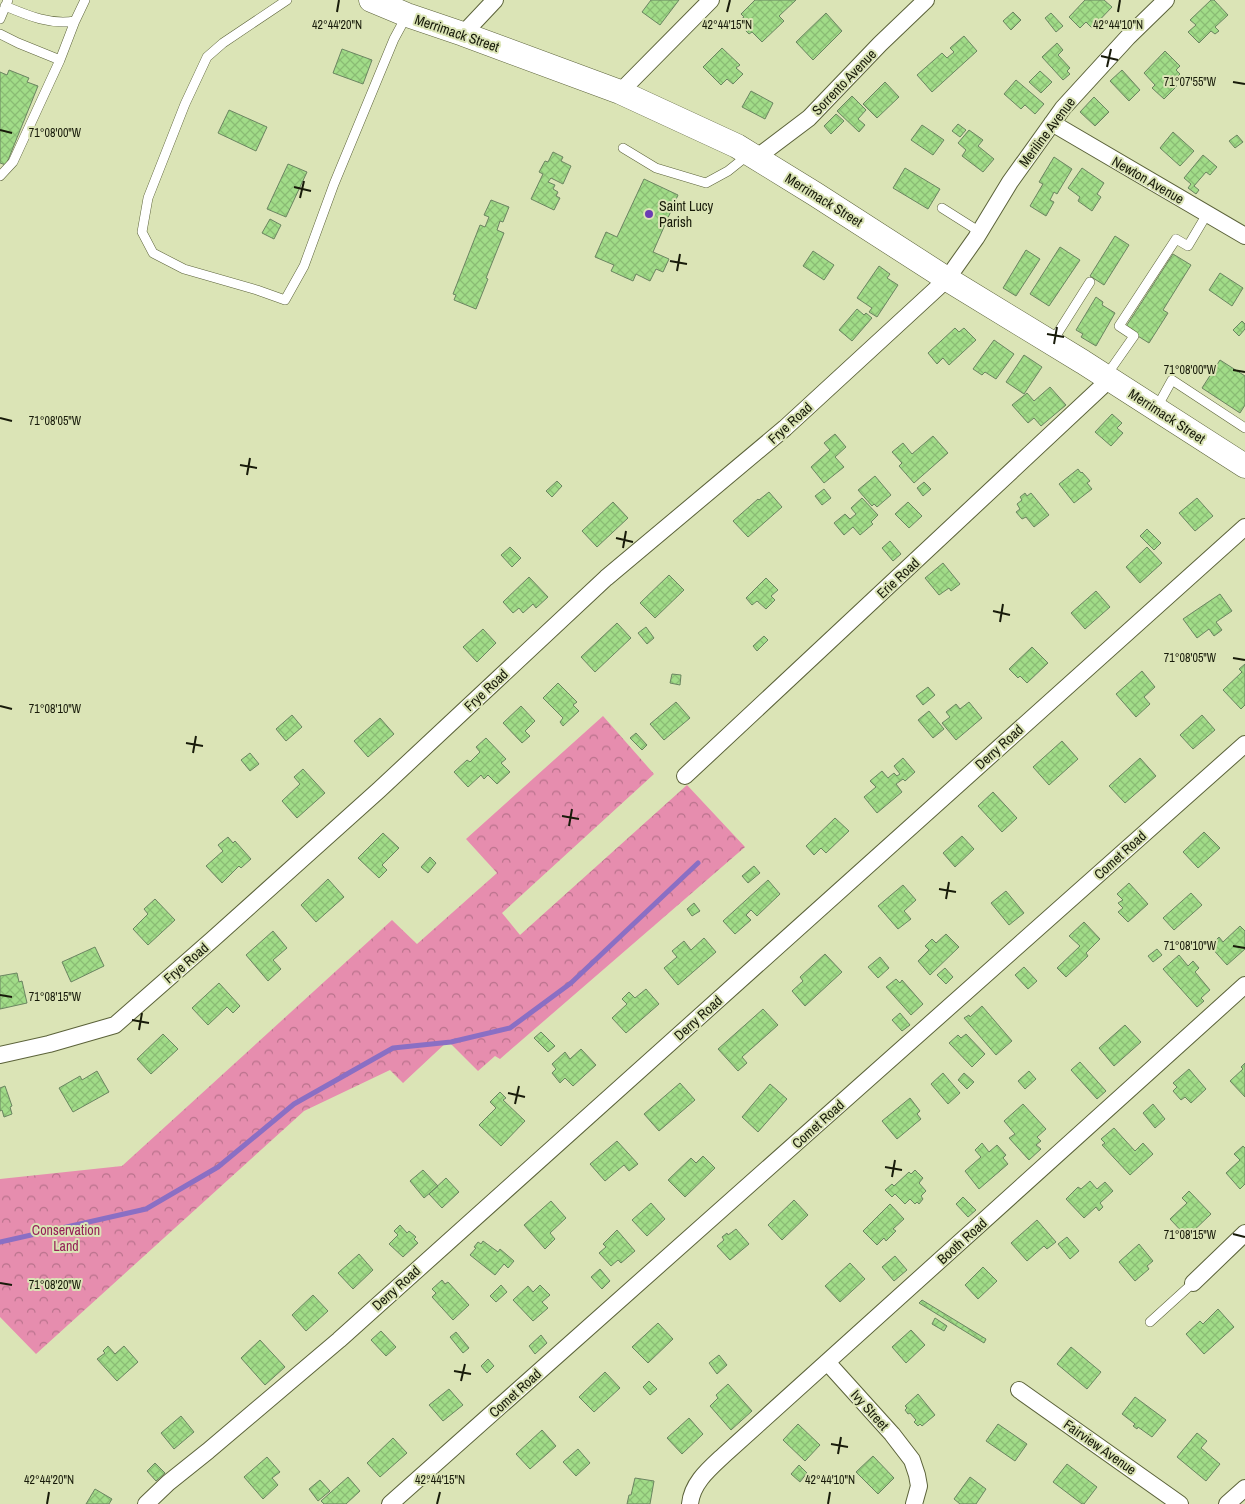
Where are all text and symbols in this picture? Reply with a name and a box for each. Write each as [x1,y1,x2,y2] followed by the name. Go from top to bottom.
[412,10,502,56] street label: Merrimack Street
[312,17,362,33] text: 42°44'20"N
[702,17,752,33] text: 42°44'15"N
[1093,17,1143,33] text: 42°44'10"N
[808,45,880,119] street label: Sorrento Avenue
[1164,74,1217,90] text: 71°07'55"W
[1015,94,1079,170] street label: Meriline Avenue
[29,125,82,141] text: 71°08'00"W
[1109,152,1187,208] street label: Newton Avenue
[782,169,866,231] street label: Merrimack Street
[659,197,714,231] place label: Saint Lucy Parish
[643,208,655,220] marker: Saint Lucy Parish
[1164,362,1217,378] text: 71°08'00"W
[1125,384,1209,448] street label: Merrimack Street
[764,398,816,448] street label: Frye Road
[29,413,82,429] text: 71°08'05"W
[873,554,923,602] street label: Erie Road
[1164,650,1217,666] text: 71°08'05"W
[460,665,512,715] street label: Frye Road
[29,701,82,717] text: 71°08'10"W
[971,721,1027,773] street label: Derry Road
[1090,827,1150,883] street label: Comet Road
[1164,938,1217,954] text: 71°08'10"W
[160,939,212,987] street label: Frye Road
[29,989,82,1005] text: 71°08'15"W
[670,992,726,1044] street label: Derry Road
[788,1096,848,1152] street label: Comet Road
[933,1214,991,1268] street label: Booth Road
[32,1221,100,1255] park label: Conservation Land
[1164,1227,1217,1243] text: 71°08'15"W
[368,1262,424,1314] street label: Derry Road
[29,1277,82,1293] text: 71°08'20"W
[485,1365,545,1421] street label: Comet Road
[847,1386,893,1434] street label: Ivy Street
[1060,1415,1140,1479] street label: Fairview Avenue
[24,1472,74,1488] text: 42°44'20"N
[415,1472,465,1488] text: 42°44'15"N
[805,1472,855,1488] text: 42°44'10"N

